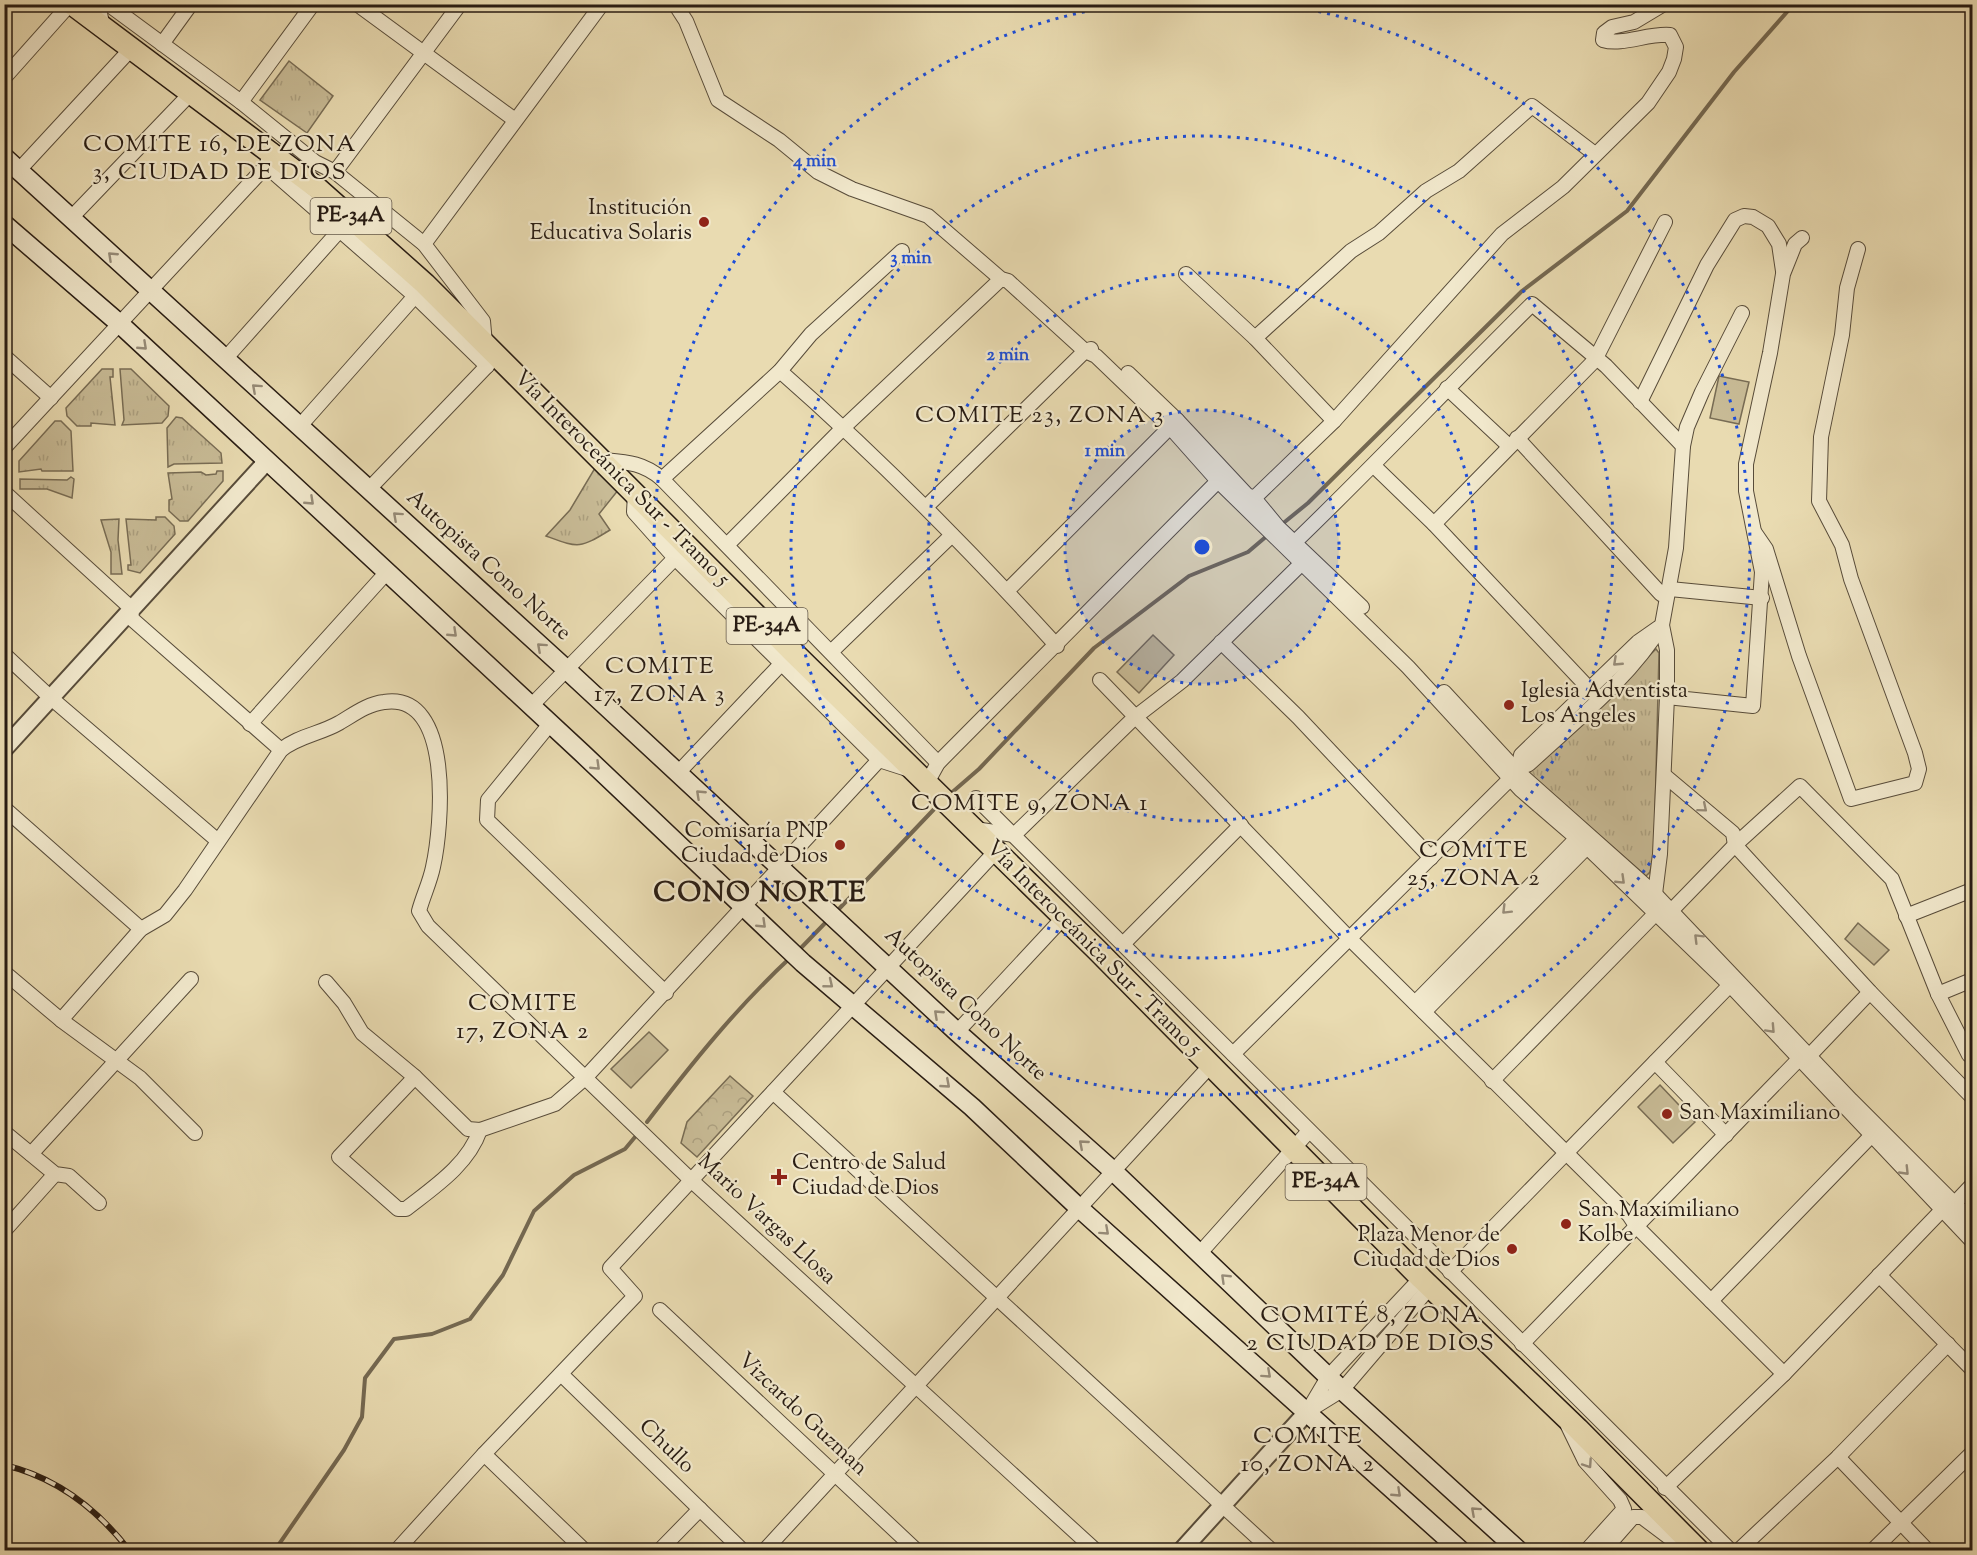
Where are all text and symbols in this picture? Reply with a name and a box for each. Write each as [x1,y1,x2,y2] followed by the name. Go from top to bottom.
[83,128,357,190] district label: COMITE 16, DE ZONA 3, CIUDAD DE DIOS
[792,149,837,175] text: 4 min
[530,193,692,250] place label: Institución Educativa Solaris
[310,198,392,234] road number: PE-34A
[697,215,711,229] marker: Institución Educativa Solaris
[890,246,932,272] text: 3 min
[108,252,118,263] one-way arrow
[137,339,147,350] one-way arrow
[987,343,1030,369] text: 2 min
[505,363,737,595] street label: Vía Interoceánica Sur - Tramo 5
[252,384,262,395] one-way arrow
[915,399,1165,433] district label: COMITE 23, ZONA 3
[1085,439,1126,465] text: 1 min
[398,483,578,649] street label: Autopista Cono Norte
[303,494,313,505] one-way arrow
[393,512,404,523] one-way arrow
[1192,537,1212,557] centre of rings
[726,608,807,644] road number: PE-34A
[446,626,457,637] one-way arrow
[538,643,548,654] one-way arrow
[594,650,726,712] district label: COMITE 17, ZONA 3
[1613,655,1623,666] one-way arrow
[1521,676,1688,733] place label: Iglesia Adventista Los Angeles
[1502,698,1516,712] marker: Iglesia Adventista Los Angeles
[589,759,599,770] one-way arrow
[911,787,1149,821] district label: COMITE 9, ZONA 1
[696,791,707,802] one-way arrow
[1696,801,1707,812] one-way arrow
[681,816,828,873] place label: Comisaría PNP Ciudad de Dios
[977,833,1209,1065] street label: Vía Interoceánica Sur - Tramo 5
[1407,834,1541,896] district label: COMITE 25, ZONA 2
[833,838,847,852] marker: Comisaría PNP Ciudad de Dios
[1615,873,1625,884] one-way arrow
[653,874,867,914] district label: CONO NORTE
[1502,903,1513,914] one-way arrow
[754,917,765,928] one-way arrow
[876,921,1054,1089] street label: Autopista Cono Norte
[1694,934,1705,945] one-way arrow
[822,976,833,987] one-way arrow
[456,987,590,1049] district label: COMITE 17, ZONA 2
[934,1010,944,1021] one-way arrow
[1764,1022,1775,1033] one-way arrow
[939,1077,950,1088] one-way arrow
[1679,1098,1840,1130] place label: San Maximiliano
[1660,1107,1674,1121] marker: San Maximiliano
[1079,1140,1090,1151] one-way arrow
[689,1147,843,1293] street label: Mario Vargas Llosa
[792,1148,946,1205] place label: Centro de Salud Ciudad de Dios
[1286,1164,1366,1200] road number: PE-34A
[1898,1164,1909,1174] one-way arrow
[770,1168,788,1186] marker: Centro de Salud Ciudad de Dios
[1578,1195,1739,1252] place label: San Maximiliano Kolbe
[1559,1217,1573,1231] marker: San Maximiliano Kolbe
[1353,1220,1500,1277] place label: Plaza Menor de Ciudad de Dios
[1098,1224,1109,1235] one-way arrow
[1505,1242,1519,1256] marker: Plaza Menor de Ciudad de Dios
[1221,1274,1232,1285] one-way arrow
[1247,1299,1495,1361] district label: COMITÉ 8, ZONA 2 CIUDAD DE DIOS
[730,1346,874,1484] street label: Vizcardo Guzman
[1260,1367,1270,1378] one-way arrow
[631,1412,701,1482] street label: Chullo
[1241,1420,1375,1482] district label: COMITE 10, ZONA 2
[1581,1458,1592,1469] one-way arrow
[1390,1486,1401,1497] one-way arrow
[1471,1507,1482,1518] one-way arrow

